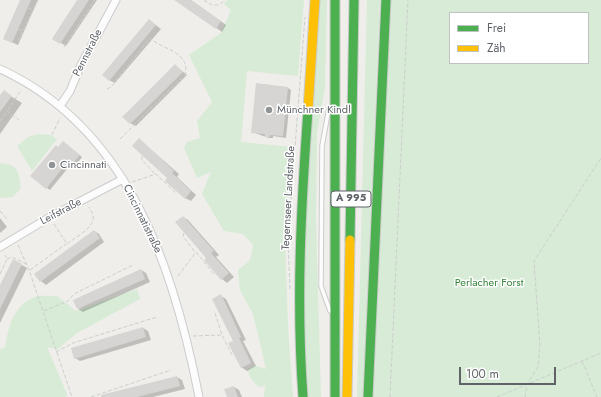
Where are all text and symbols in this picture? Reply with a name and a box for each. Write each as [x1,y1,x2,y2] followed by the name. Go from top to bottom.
[449,12,589,64] legend
[487,19,506,37] text: Frei
[71,27,105,79] street label: Pennstraße
[487,39,506,57] text: Zäh
[277,103,351,117] place label: Münchner Kindl
[264,105,274,115] marker: Münchner Kindl
[280,146,298,250] street label: Tegernseer Landstraße
[60,158,107,172] place label: Cincinnati
[47,160,57,170] marker: Cincinnati
[120,183,164,255] street label: Cincinnatistraße
[331,191,371,207] road number: A 995
[38,196,84,228] street label: Leifstraße
[455,276,523,290] park label: Perlacher Forst
[461,359,558,385] scale bar
[466,365,499,383] text: 100 m

